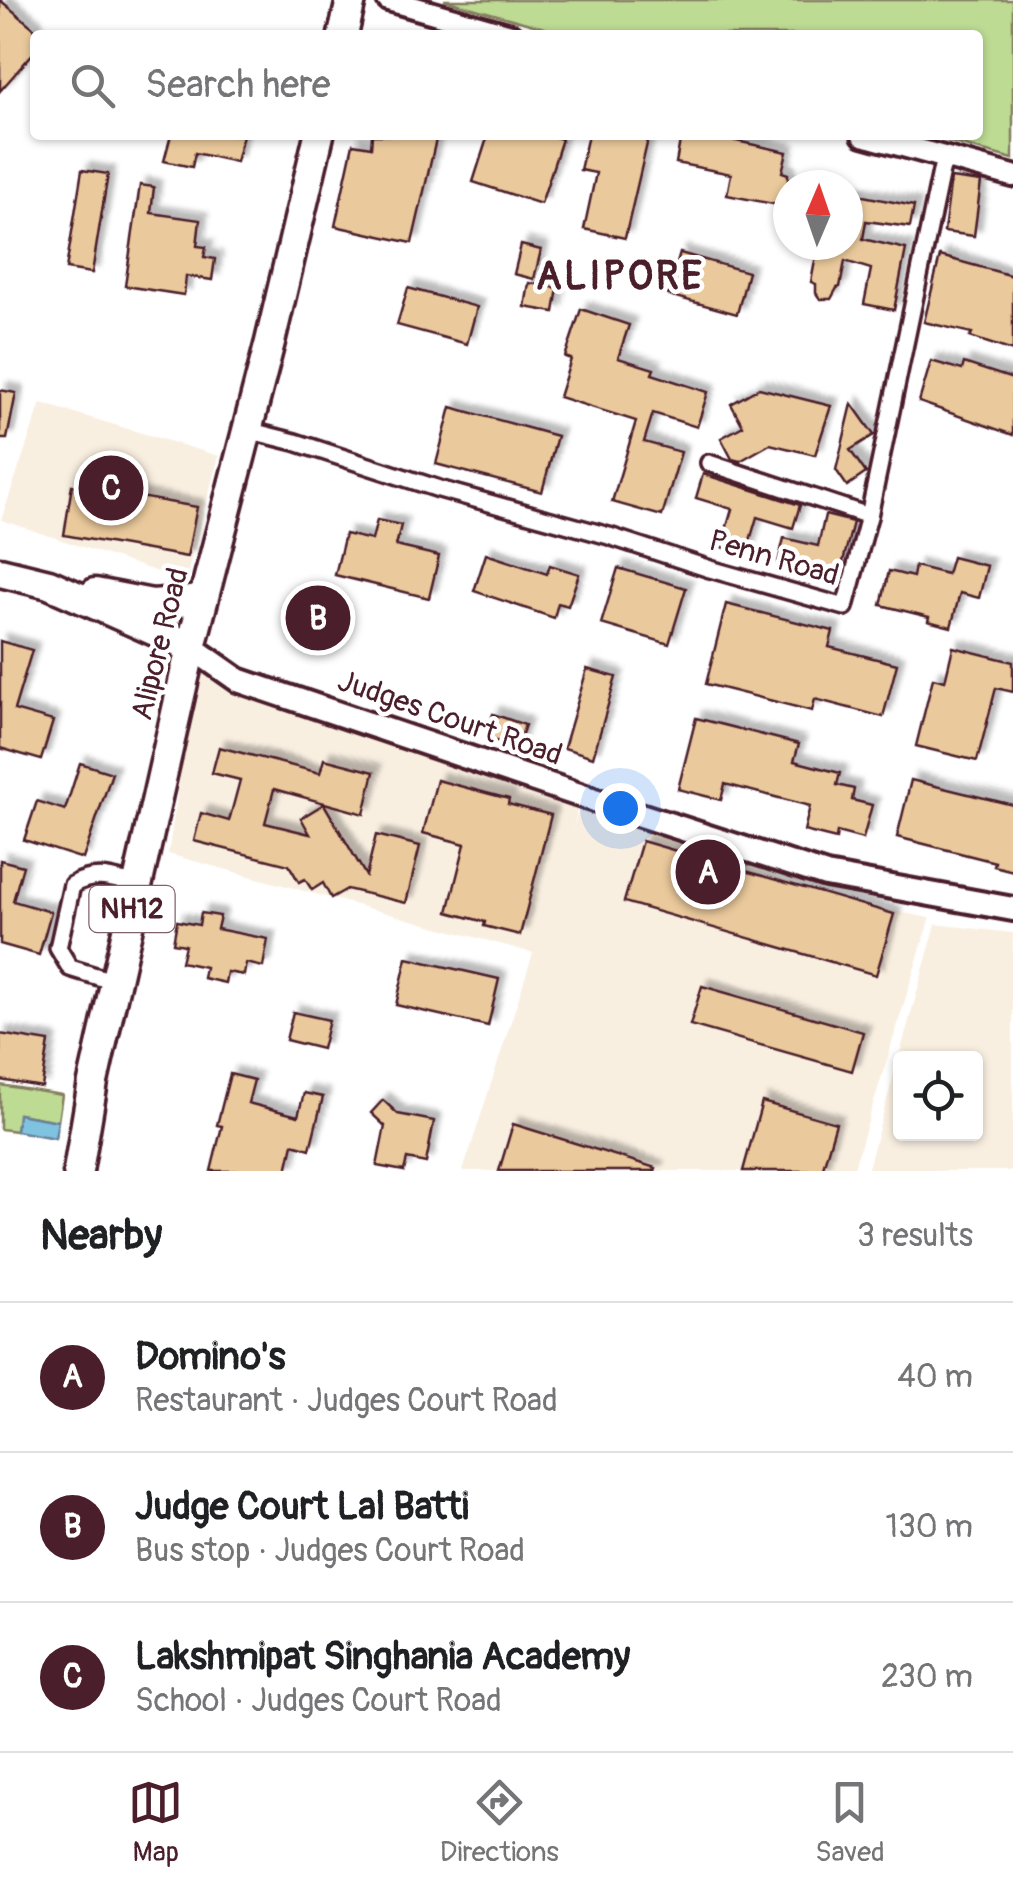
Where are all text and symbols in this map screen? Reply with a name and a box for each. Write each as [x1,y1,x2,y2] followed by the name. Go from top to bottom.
[30,30,983,140] search box
[65,58,120,113] icon: search
[145,61,331,109] text: Search here
[773,170,863,260] north arrow
[536,252,704,301] district label: ALIPORE
[78,450,144,526] pin: C
[705,522,843,594] street label: Penn Road
[123,564,197,724] street label: Alipore Road
[286,580,350,656] pin: B
[333,662,567,774] street label: Judges Court Road
[595,783,646,834] your location
[676,834,740,910] pin: A
[90,886,174,932] road number: NH12
[893,1051,983,1141] map controls
[893,1051,983,1141] button: locate
[40,1210,162,1262] text: Nearby
[857,1216,973,1256] text: 3 results
[135,1333,285,1381] text: Domino's
[62,1357,83,1397] text: A
[897,1357,973,1397] text: 40 m
[135,1381,558,1421] text: Restaurant · Judges Court Road
[135,1483,469,1531] text: Judge Court Lal Batti
[63,1507,82,1547] text: B
[885,1507,973,1547] text: 130 m
[135,1531,525,1571] text: Bus stop · Judges Court Road
[135,1633,630,1681] text: Lakshmipat Singhania Academy
[63,1657,82,1697] text: C
[881,1657,973,1697] text: 230 m
[135,1681,502,1721] text: School · Judges Court Road
[128,1775,183,1870] tab: Map
[440,1775,559,1870] tab: Directions
[815,1775,885,1870] tab: Saved

